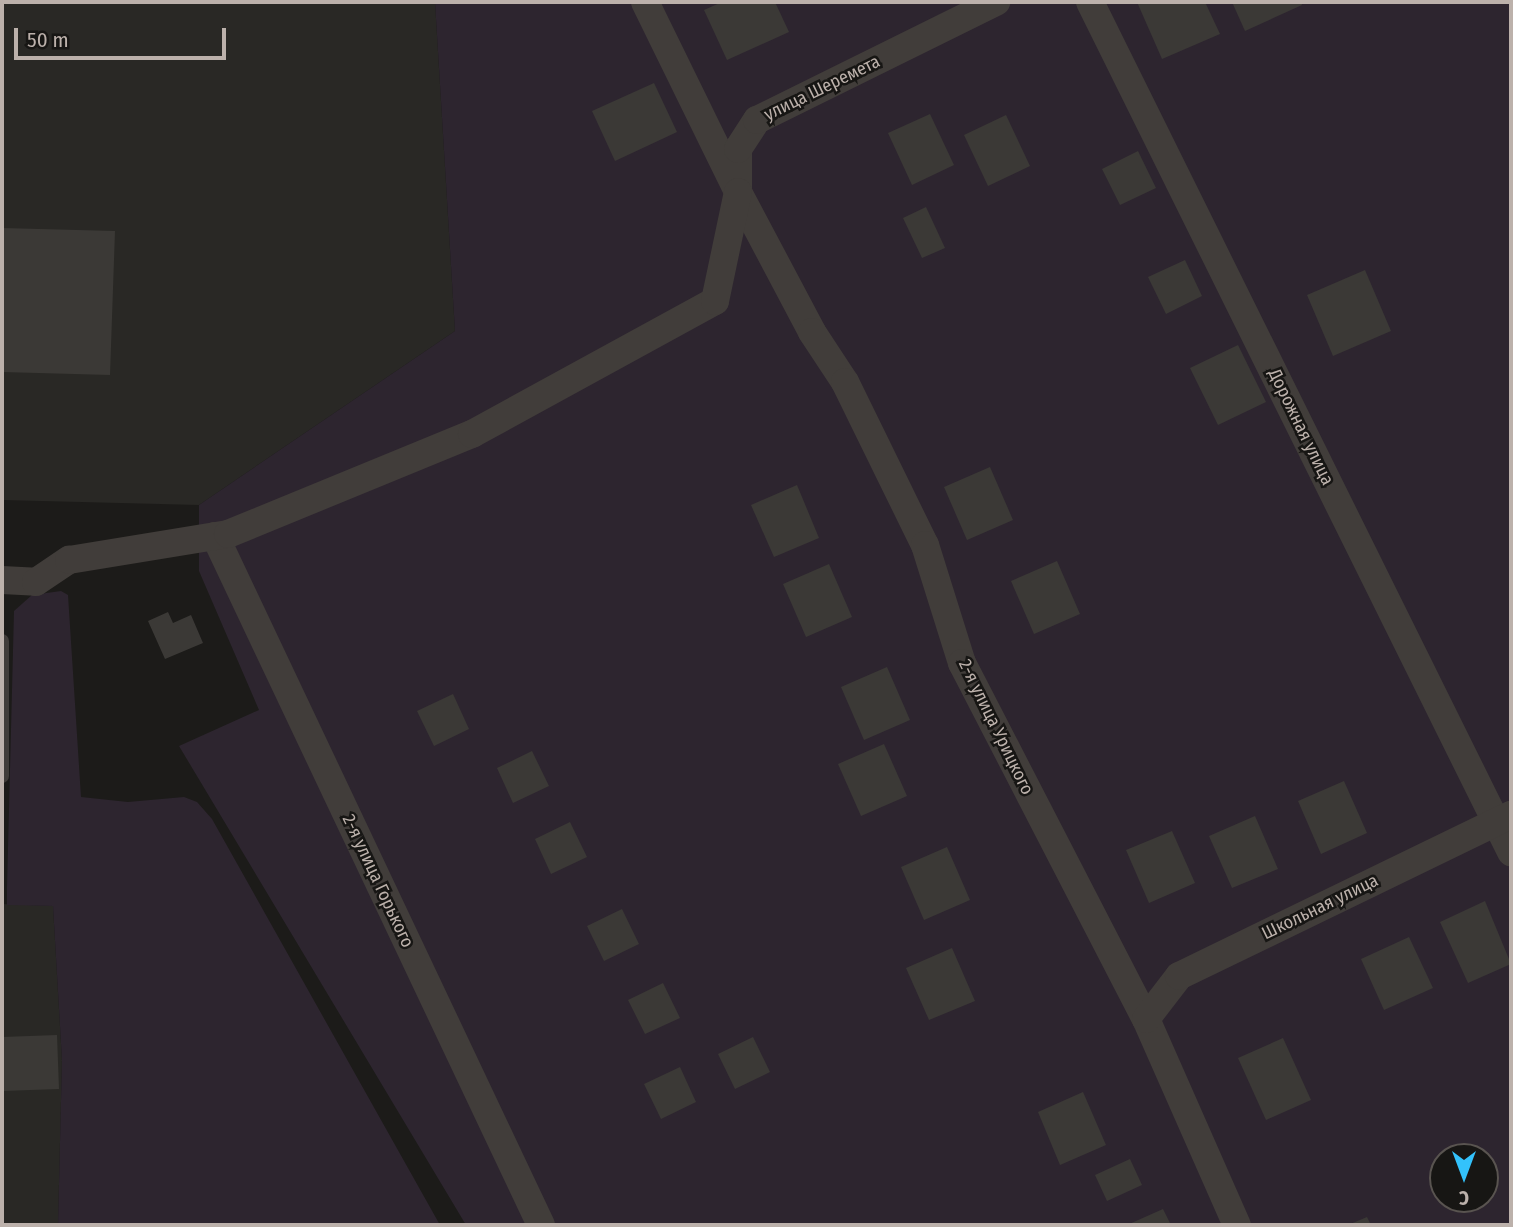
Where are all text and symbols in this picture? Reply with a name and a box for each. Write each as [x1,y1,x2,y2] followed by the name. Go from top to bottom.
[18,14,229,58] scale bar
[27,27,69,53] text: 50 m
[760,51,884,125] street label: улица Шеремета
[1264,365,1338,489] street label: Дорожная улица
[954,656,1038,798] street label: 2-я улица Урицкого
[338,811,418,951] street label: 2-я улица Горького
[1258,870,1382,944] street label: Школьная улица
[1429,1143,1499,1213] north arrow
[1459,1186,1469,1209] text: С

